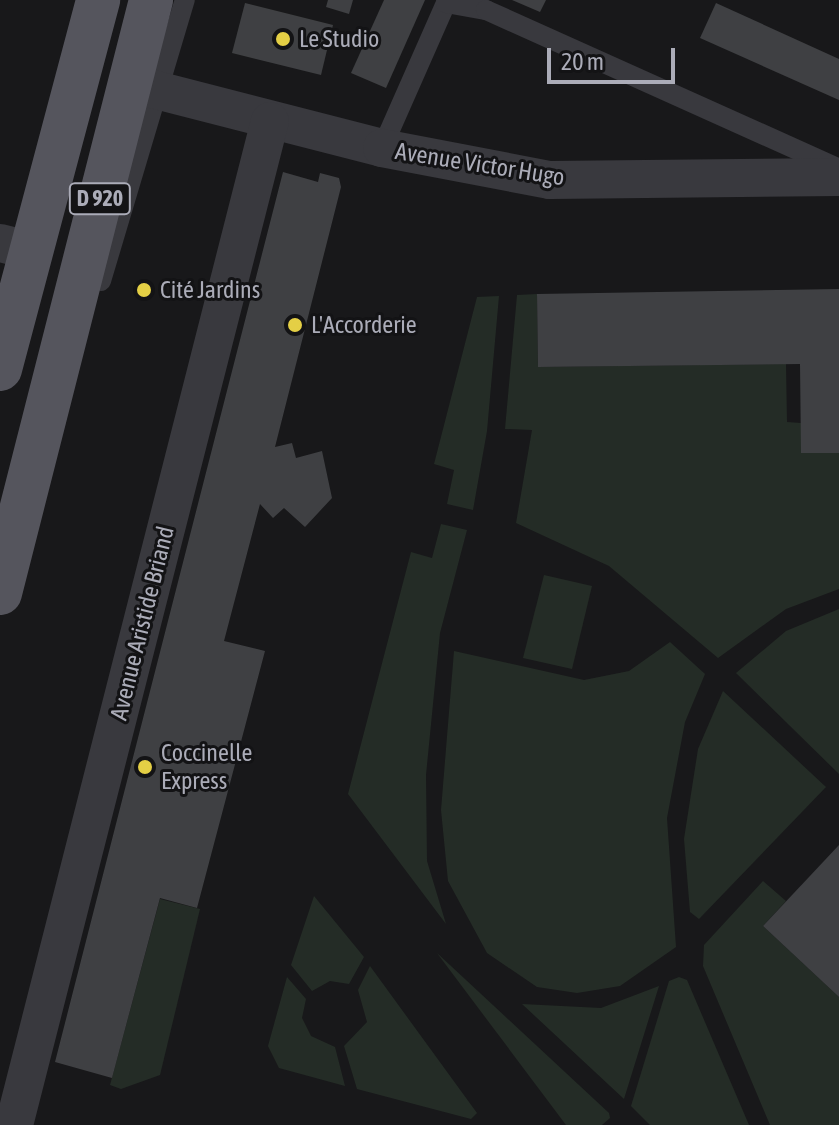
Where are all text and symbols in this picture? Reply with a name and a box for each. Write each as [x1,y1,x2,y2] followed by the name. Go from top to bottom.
[299,25,379,53] place label: Le Studio
[274,30,292,48] marker: Le Studio
[551,32,679,82] scale bar
[561,48,604,75] text: 20 m
[393,136,567,192] street label: Avenue Victor Hugo
[68,181,132,217] road number: D 920
[160,276,260,304] place label: Cité Jardins
[135,281,153,299] marker: Cité Jardins
[311,311,417,339] place label: L'Accorderie
[286,316,304,334] marker: L'Accorderie
[104,523,180,723] street label: Avenue Aristide Briand
[161,739,252,795] place label: Coccinelle Express
[136,758,154,776] marker: Coccinelle Express

